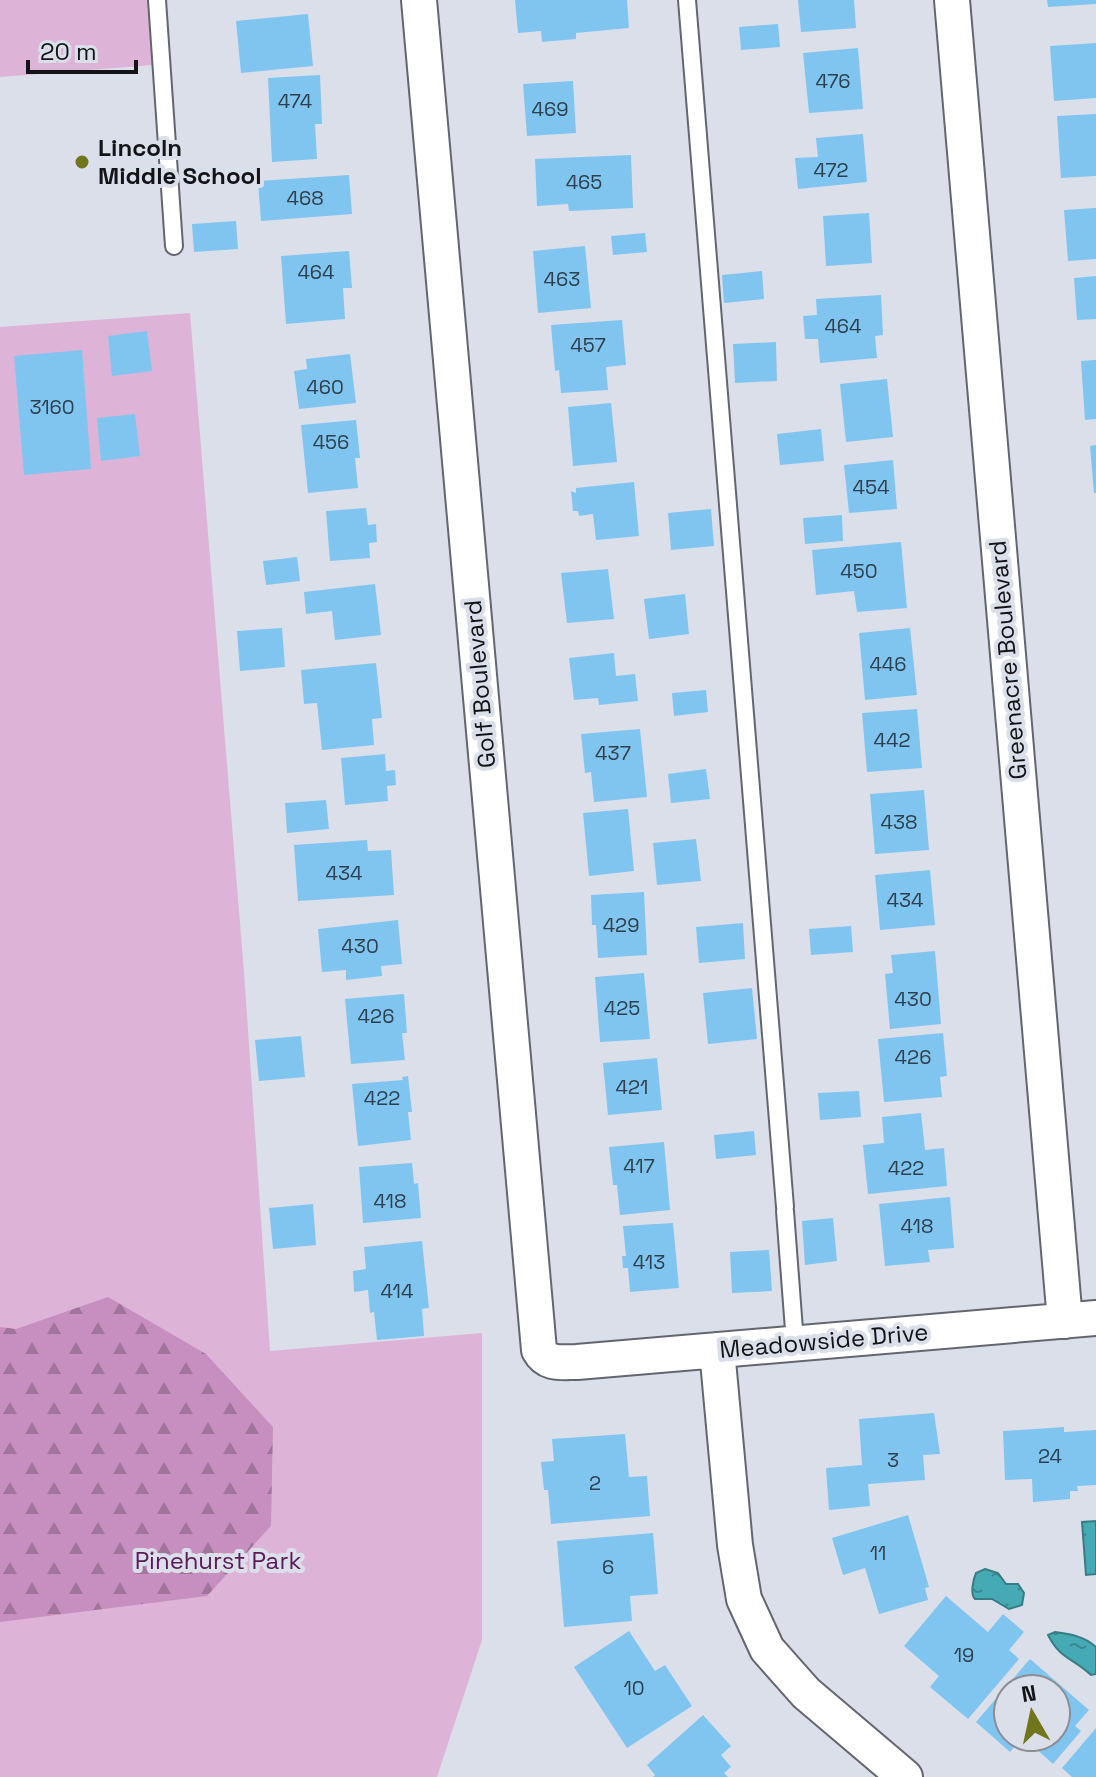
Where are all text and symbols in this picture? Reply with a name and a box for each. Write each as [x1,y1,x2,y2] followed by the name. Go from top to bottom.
[28,24,136,74] scale bar
[40,36,97,67] text: 20 m
[815,68,851,94] house number: 476
[278,88,312,114] house number: 474
[532,96,568,122] house number: 469
[98,132,262,191] place label: Lincoln Middle School
[73,153,91,171] marker: Lincoln Middle School
[813,157,849,183] house number: 472
[566,169,602,195] house number: 465
[286,185,324,211] house number: 468
[297,259,335,285] house number: 464
[544,266,580,292] house number: 463
[824,313,862,339] house number: 464
[570,332,606,358] house number: 457
[306,374,344,400] house number: 460
[29,394,75,420] house number: 3160
[313,429,349,455] house number: 456
[853,474,889,500] house number: 454
[982,539,1033,781] street label: Greenacre Boulevard
[840,558,878,584] house number: 450
[457,599,502,769] street label: Golf Boulevard
[869,651,907,677] house number: 446
[873,727,911,753] house number: 442
[595,740,631,766] house number: 437
[880,809,918,835] house number: 438
[325,860,363,886] house number: 434
[886,887,924,913] house number: 434
[603,912,639,938] house number: 429
[341,933,379,959] house number: 430
[894,986,932,1012] house number: 430
[604,995,640,1021] house number: 425
[358,1003,394,1029] house number: 426
[895,1044,931,1070] house number: 426
[616,1074,648,1100] house number: 421
[364,1085,400,1111] house number: 422
[623,1153,655,1179] house number: 417
[888,1155,924,1181] house number: 422
[374,1188,406,1214] house number: 418
[901,1213,933,1239] house number: 418
[633,1249,665,1275] house number: 413
[381,1278,413,1304] house number: 414
[718,1316,930,1365] street label: Meadowside Drive
[1038,1443,1062,1469] house number: 24
[887,1447,899,1473] house number: 3
[589,1470,601,1496] house number: 2
[870,1540,886,1566] house number: 11
[135,1545,301,1576] park label: Pinehurst Park
[602,1554,614,1580] house number: 6
[954,1642,974,1668] house number: 19
[992,1673,1072,1753] north arrow
[623,1675,645,1701] house number: 10
[1019,1678,1038,1708] text: N

